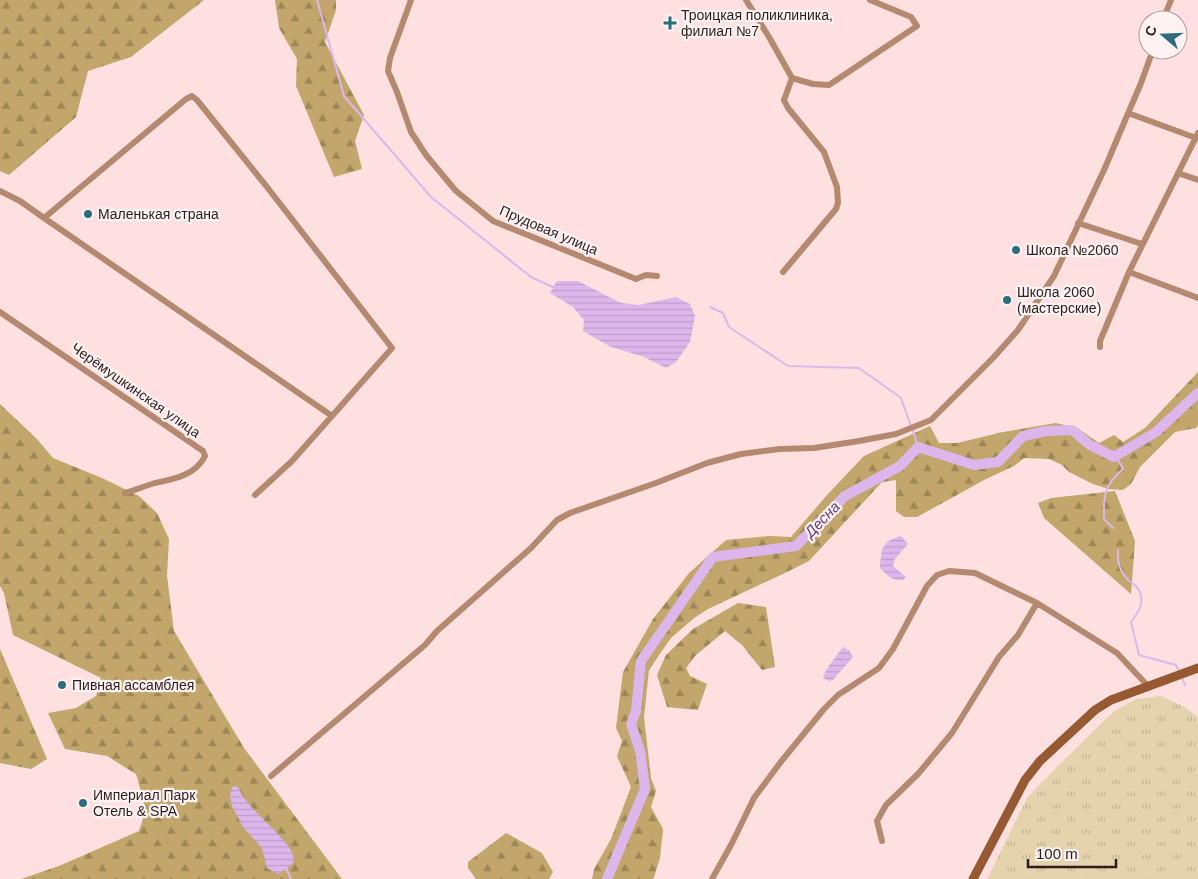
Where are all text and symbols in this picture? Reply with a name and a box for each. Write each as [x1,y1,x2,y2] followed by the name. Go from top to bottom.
[681,7,833,39] place label: Троицкая поликлиника, филиал №7
[1138,10,1188,60] north arrow
[663,16,677,30] marker: Троицкая поликлиника, филиал №7
[1141,23,1160,38] text: С
[497,202,601,258] street label: Прудовая улица
[98,206,219,222] place label: Маленькая страна
[82,208,94,220] marker: Маленькая страна
[1026,242,1119,258] place label: Школа №2060
[1010,244,1022,256] marker: Школа №2060
[1017,284,1101,316] place label: Школа 2060 (мастерские)
[1001,294,1013,306] marker: Школа 2060 (мастерские)
[69,339,204,441] street label: Черёмушкинская улица
[800,498,843,542] water label: Десна
[72,677,194,693] place label: Пивная ассамблея
[56,679,68,691] marker: Пивная ассамблея
[93,787,196,819] place label: Империал Парк Отель & SPA
[77,797,89,809] marker: Империал Парк Отель & SPA
[1028,836,1116,868] scale bar
[1036,845,1078,862] text: 100 m

